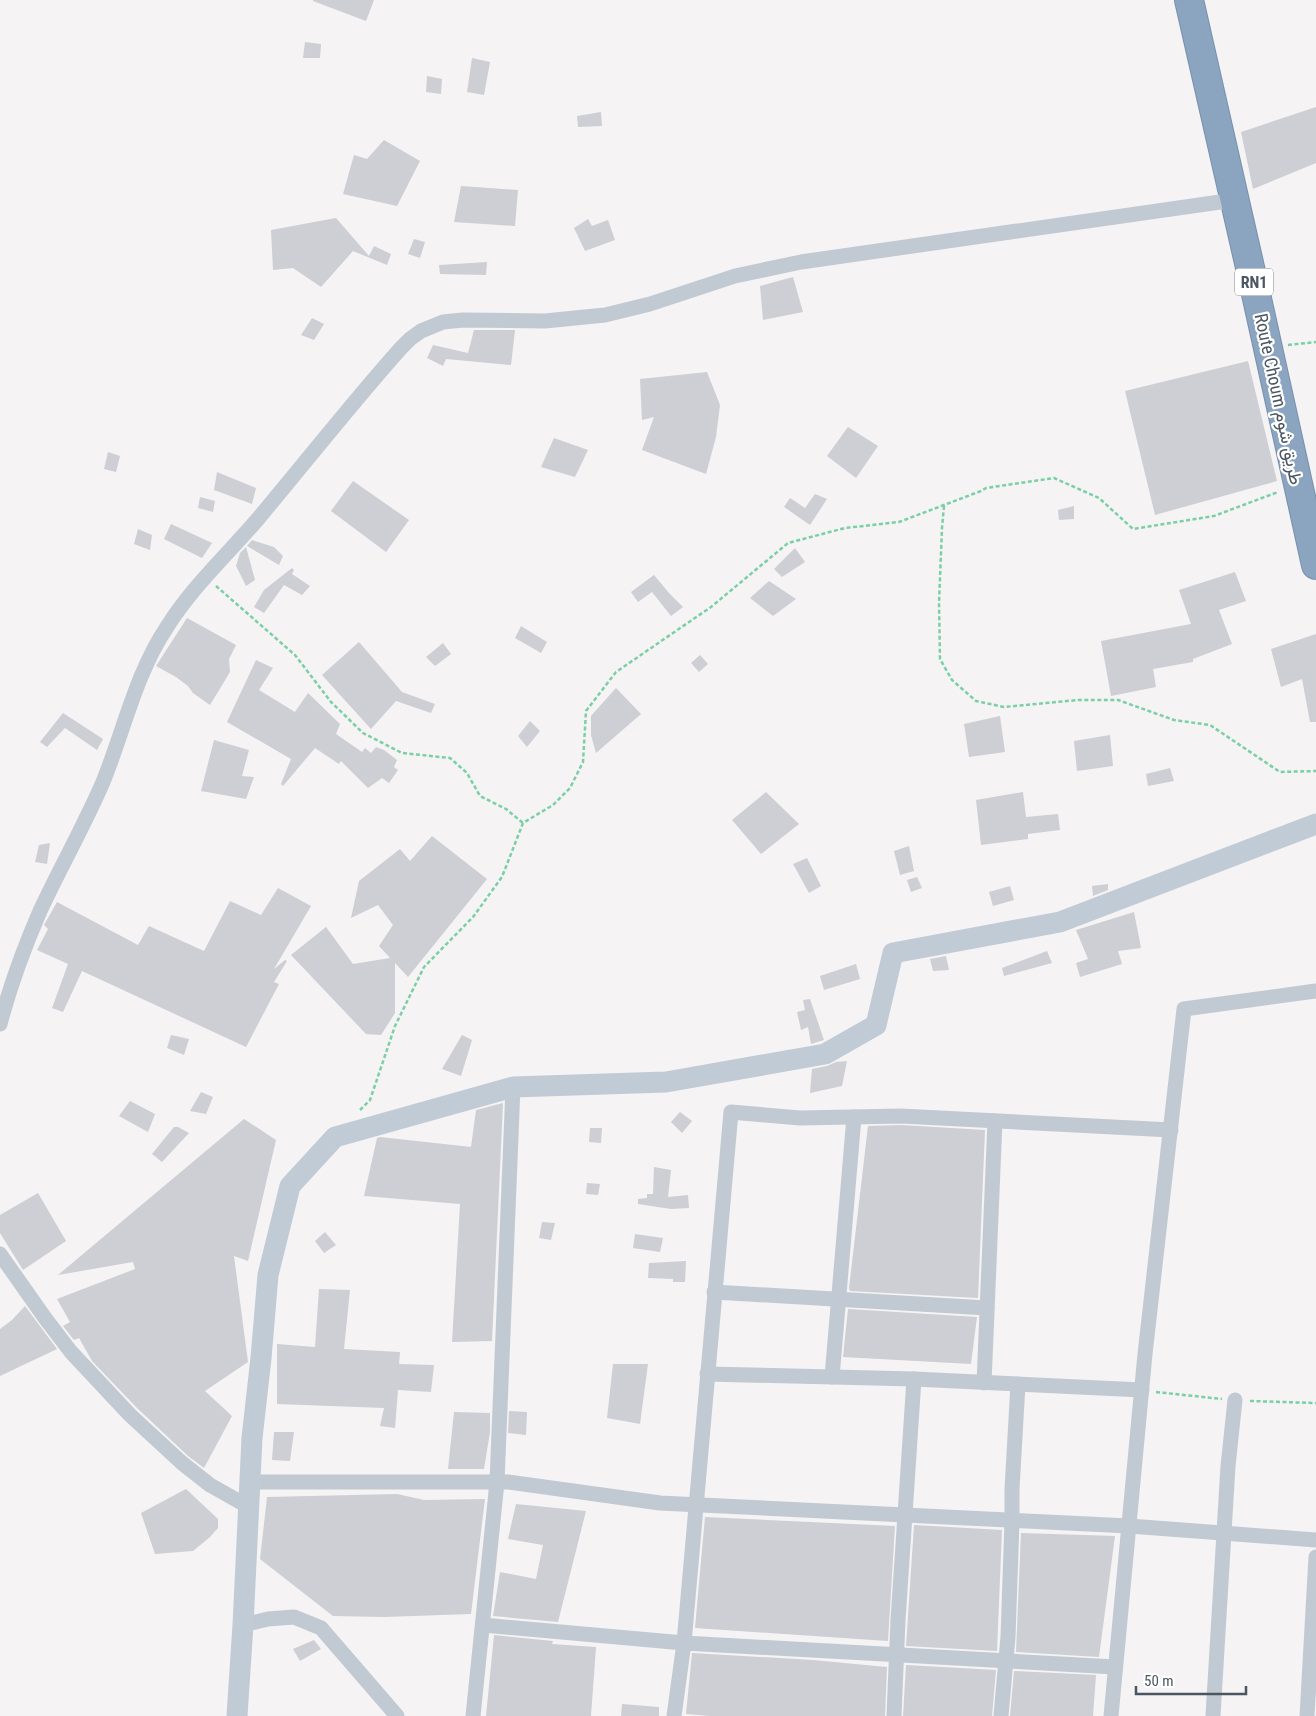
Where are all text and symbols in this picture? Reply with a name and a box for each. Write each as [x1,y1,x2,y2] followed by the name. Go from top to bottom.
[1235,268,1273,296] road number: RN1
[1249,311,1307,487] street label: Route Choum طريق شوم
[1136,1664,1246,1696] scale bar
[1144,1672,1174,1690] text: 50 m

